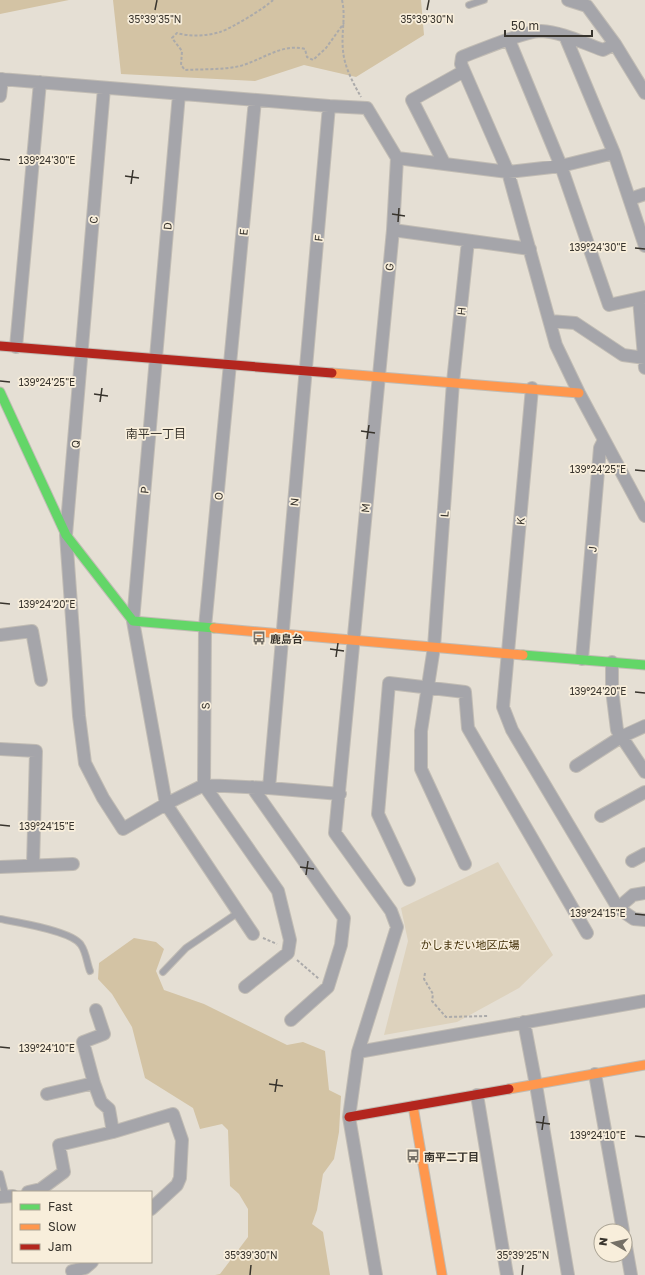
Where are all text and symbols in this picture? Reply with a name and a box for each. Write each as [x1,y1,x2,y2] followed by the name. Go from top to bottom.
[505,12,592,38] scale bar
[129,13,181,25] text: 35°39'35"N
[400,13,454,25] text: 35°39'30"N
[511,18,539,33] text: 50 m
[19,154,75,166] text: 139°24'30"E
[86,216,100,224] street label: C
[160,221,174,230] street label: D
[236,228,250,236] street label: E
[311,234,325,242] street label: F
[570,241,626,253] text: 139°24'30"E
[382,262,396,272] street label: G
[454,306,468,316] street label: H
[19,376,75,388] text: 139°24'25"E
[126,426,186,441] district label: 南平一丁目
[68,439,82,449] street label: Q
[570,463,626,475] text: 139°24'25"E
[137,486,151,494] street label: P
[211,491,225,501] street label: O
[287,497,301,507] street label: N
[358,503,372,513] street label: M
[437,510,451,518] street label: L
[513,516,527,525] street label: K
[585,545,599,553] street label: J
[19,598,75,610] text: 139°24'20"E
[251,630,267,646] bus stop icon: 鹿島台
[270,632,303,645] place label: 鹿島台
[570,685,626,697] text: 139°24'20"E
[198,702,212,710] street label: S
[19,820,75,832] text: 139°24'15"E
[570,907,626,919] text: 139°24'15"E
[421,938,520,951] park label: かしまだい地区広場
[19,1042,75,1054] text: 139°24'10"E
[570,1129,626,1141] text: 139°24'10"E
[405,1148,421,1164] bus stop icon: 南平二丁目
[424,1150,479,1163] place label: 南平二丁目
[12,1191,152,1263] legend
[48,1199,73,1214] text: Fast
[48,1219,76,1234] text: Slow
[593,1223,633,1263] north arrow
[596,1236,610,1247] text: N
[48,1239,72,1254] text: Jam
[224,1249,278,1261] text: 35°39'30"N
[497,1249,549,1261] text: 35°39'25"N

